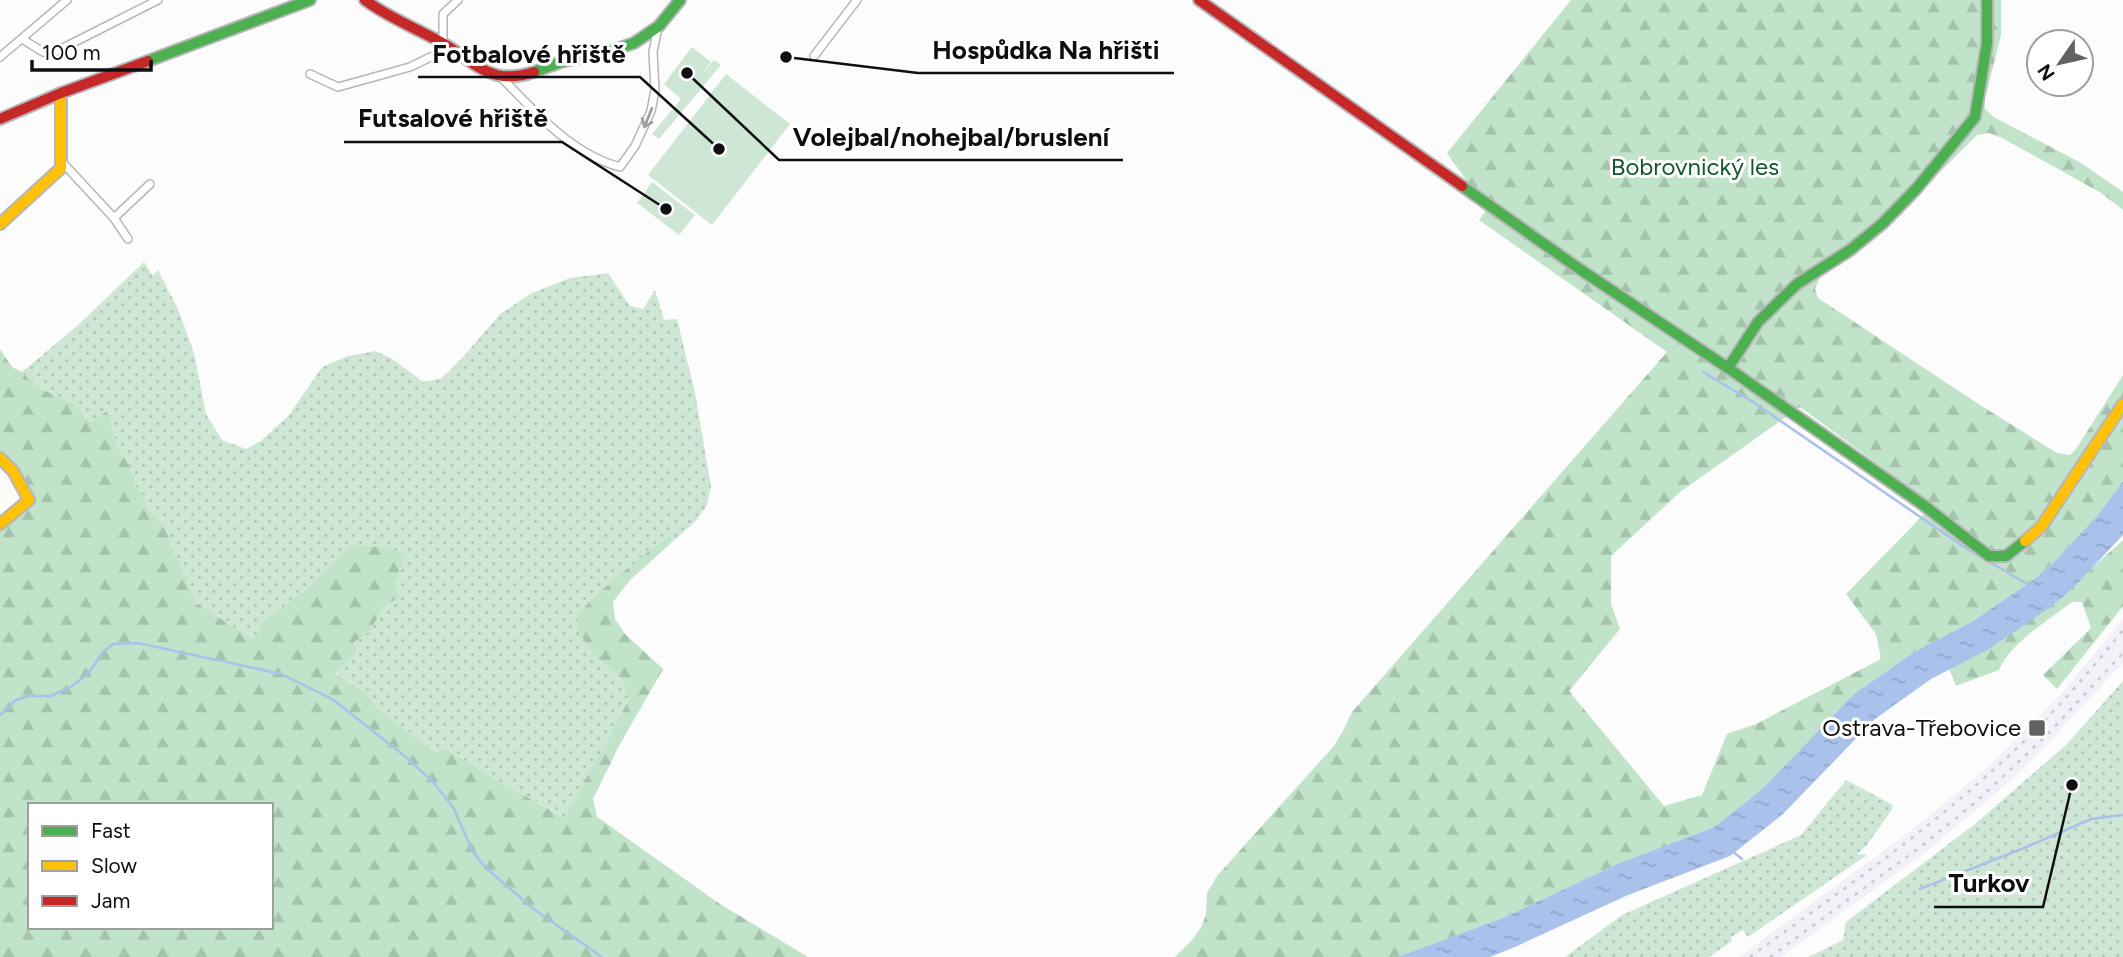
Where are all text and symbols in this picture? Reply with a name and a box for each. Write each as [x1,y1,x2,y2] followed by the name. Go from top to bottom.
[918,26,1174,73] callout: Hospůdka Na hřišti
[32,28,150,72] scale bar
[2025,28,2095,98] north arrow
[418,30,640,77] callout: Fotbalové hřiště
[932,34,1160,66] text: Hospůdka Na hřišti
[432,38,626,70] text: Fotbalové hřiště
[42,40,101,65] text: 100 m
[2033,60,2060,85] text: N
[344,95,562,142] callout: Futsalové hřiště
[358,102,548,134] text: Futsalové hřiště
[640,107,653,129] one-way arrow
[779,113,1123,160] callout: Volejbal/nohejbal/bruslení
[793,121,1111,153] text: Volejbal/nohejbal/bruslení
[1611,152,1779,181] park label: Bobrovnický les
[1822,713,2021,742] place label: Ostrava-Třebovice
[2027,718,2047,738] marker: Ostrava-Třebovice
[28,803,273,929] legend
[91,818,131,843] text: Fast
[91,853,137,878] text: Slow
[1934,860,2043,907] callout: Turkov
[1948,867,2030,899] text: Turkov
[91,888,130,913] text: Jam

